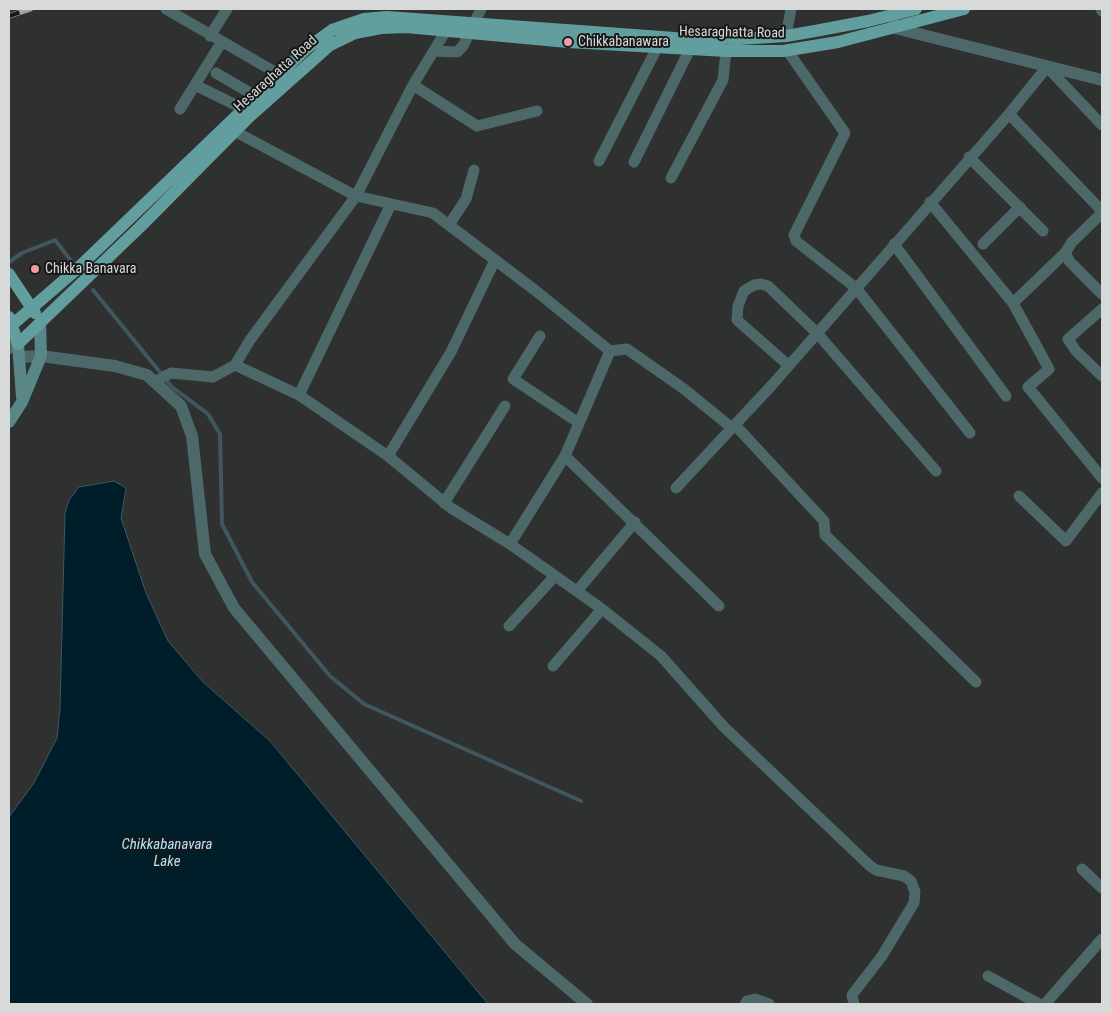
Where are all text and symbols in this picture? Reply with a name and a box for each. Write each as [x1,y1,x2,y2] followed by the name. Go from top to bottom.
[679,24,785,42] street label: Hesaraghatta Road
[231,32,321,116] street label: Hesaraghatta Road
[578,34,669,50] place label: Chikkabanawara
[562,36,574,48] marker: Chikkabanawara
[45,261,136,277] place label: Chikka Banavara
[29,263,41,275] marker: Chikka Banavara
[122,836,212,871] water label: Chikkabanavara Lake

